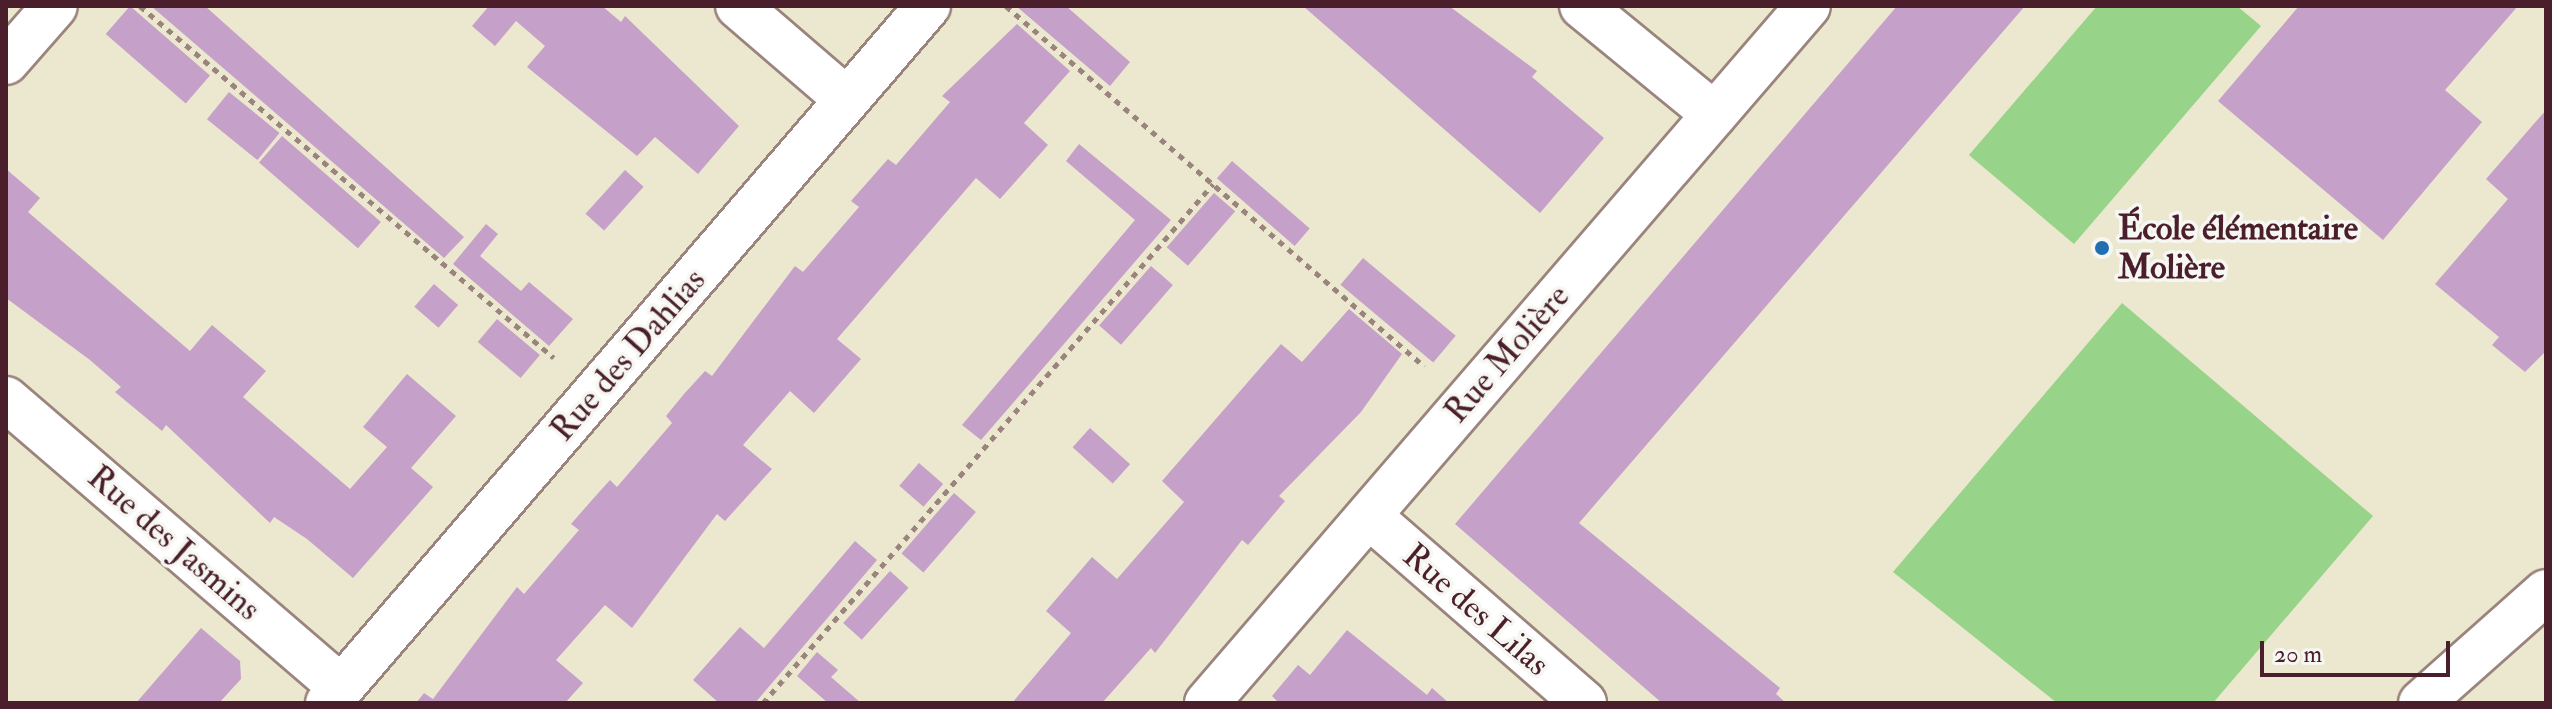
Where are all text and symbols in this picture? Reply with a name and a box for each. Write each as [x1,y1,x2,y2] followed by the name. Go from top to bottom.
[2118,208,2358,288] place label: École élémentaire Molière
[2093,239,2111,257] marker: École élémentaire Molière
[542,260,714,450] street label: Rue des Dahlias
[1436,276,1578,432] street label: Rue Molière
[79,457,269,629] street label: Rue des Jasmins
[1394,535,1558,685] street label: Rue des Lilas
[2264,625,2454,675] scale bar
[2274,639,2322,670] text: 20 m

